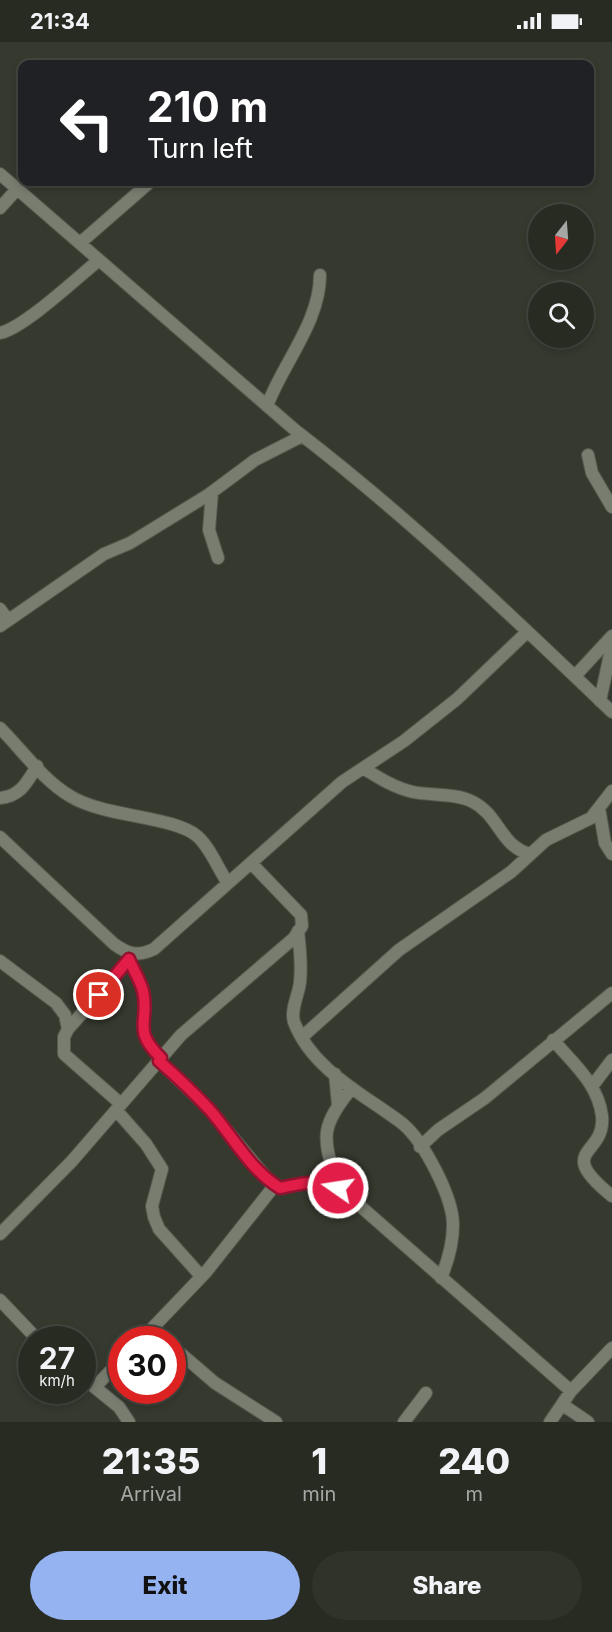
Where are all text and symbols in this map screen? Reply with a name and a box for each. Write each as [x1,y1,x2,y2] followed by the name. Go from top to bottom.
[30,8,90,34] text: 21:34
[147,81,268,132] text: 210 m
[48,84,126,162] icon: left
[147,132,253,165] text: Turn left
[528,204,594,270] north arrow
[528,204,594,348] map controls
[528,282,594,348] button: search
[73,969,124,1020] pin
[82,978,115,1011] icon: arrive
[306,1156,370,1220] position arrow
[108,1326,186,1404] speed limit sign: 30
[39,1340,75,1376] text: 27
[39,1371,75,1390] text: km/h
[102,1439,200,1483] text: 21:35
[311,1439,327,1483] text: 1
[438,1439,510,1483] text: 240
[120,1482,182,1506] text: Arrival
[302,1482,336,1506] text: min
[465,1482,483,1506] text: m
[30,1551,300,1620] button: Exit
[312,1551,582,1620] button: Share

